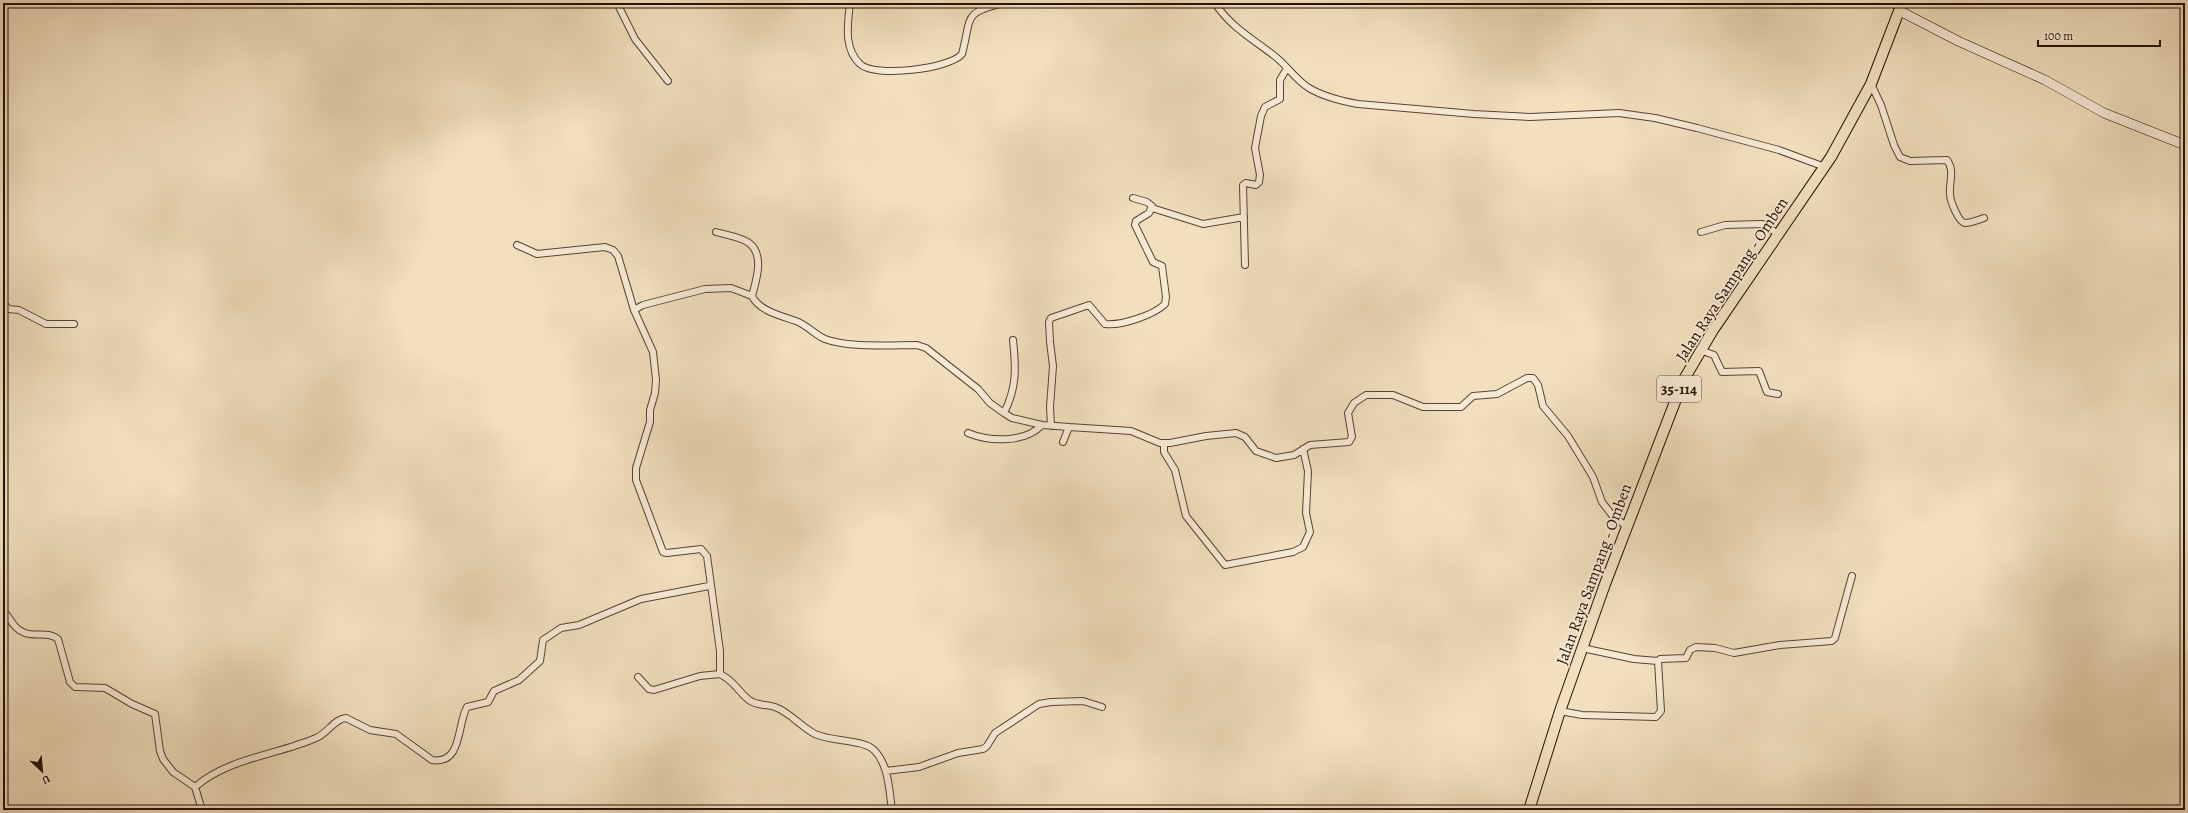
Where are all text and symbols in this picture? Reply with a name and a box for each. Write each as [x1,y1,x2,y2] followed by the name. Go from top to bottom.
[2038,22,2160,48] scale bar
[2044,28,2073,44] text: 100 m
[1670,193,1793,366] street label: Jalan Raya Sampang - Omben
[1657,376,1701,402] road number: 35-114
[1551,480,1637,668] street label: Jalan Raya Sampang - Omben
[22,751,62,791] north arrow
[39,771,53,788] text: U

